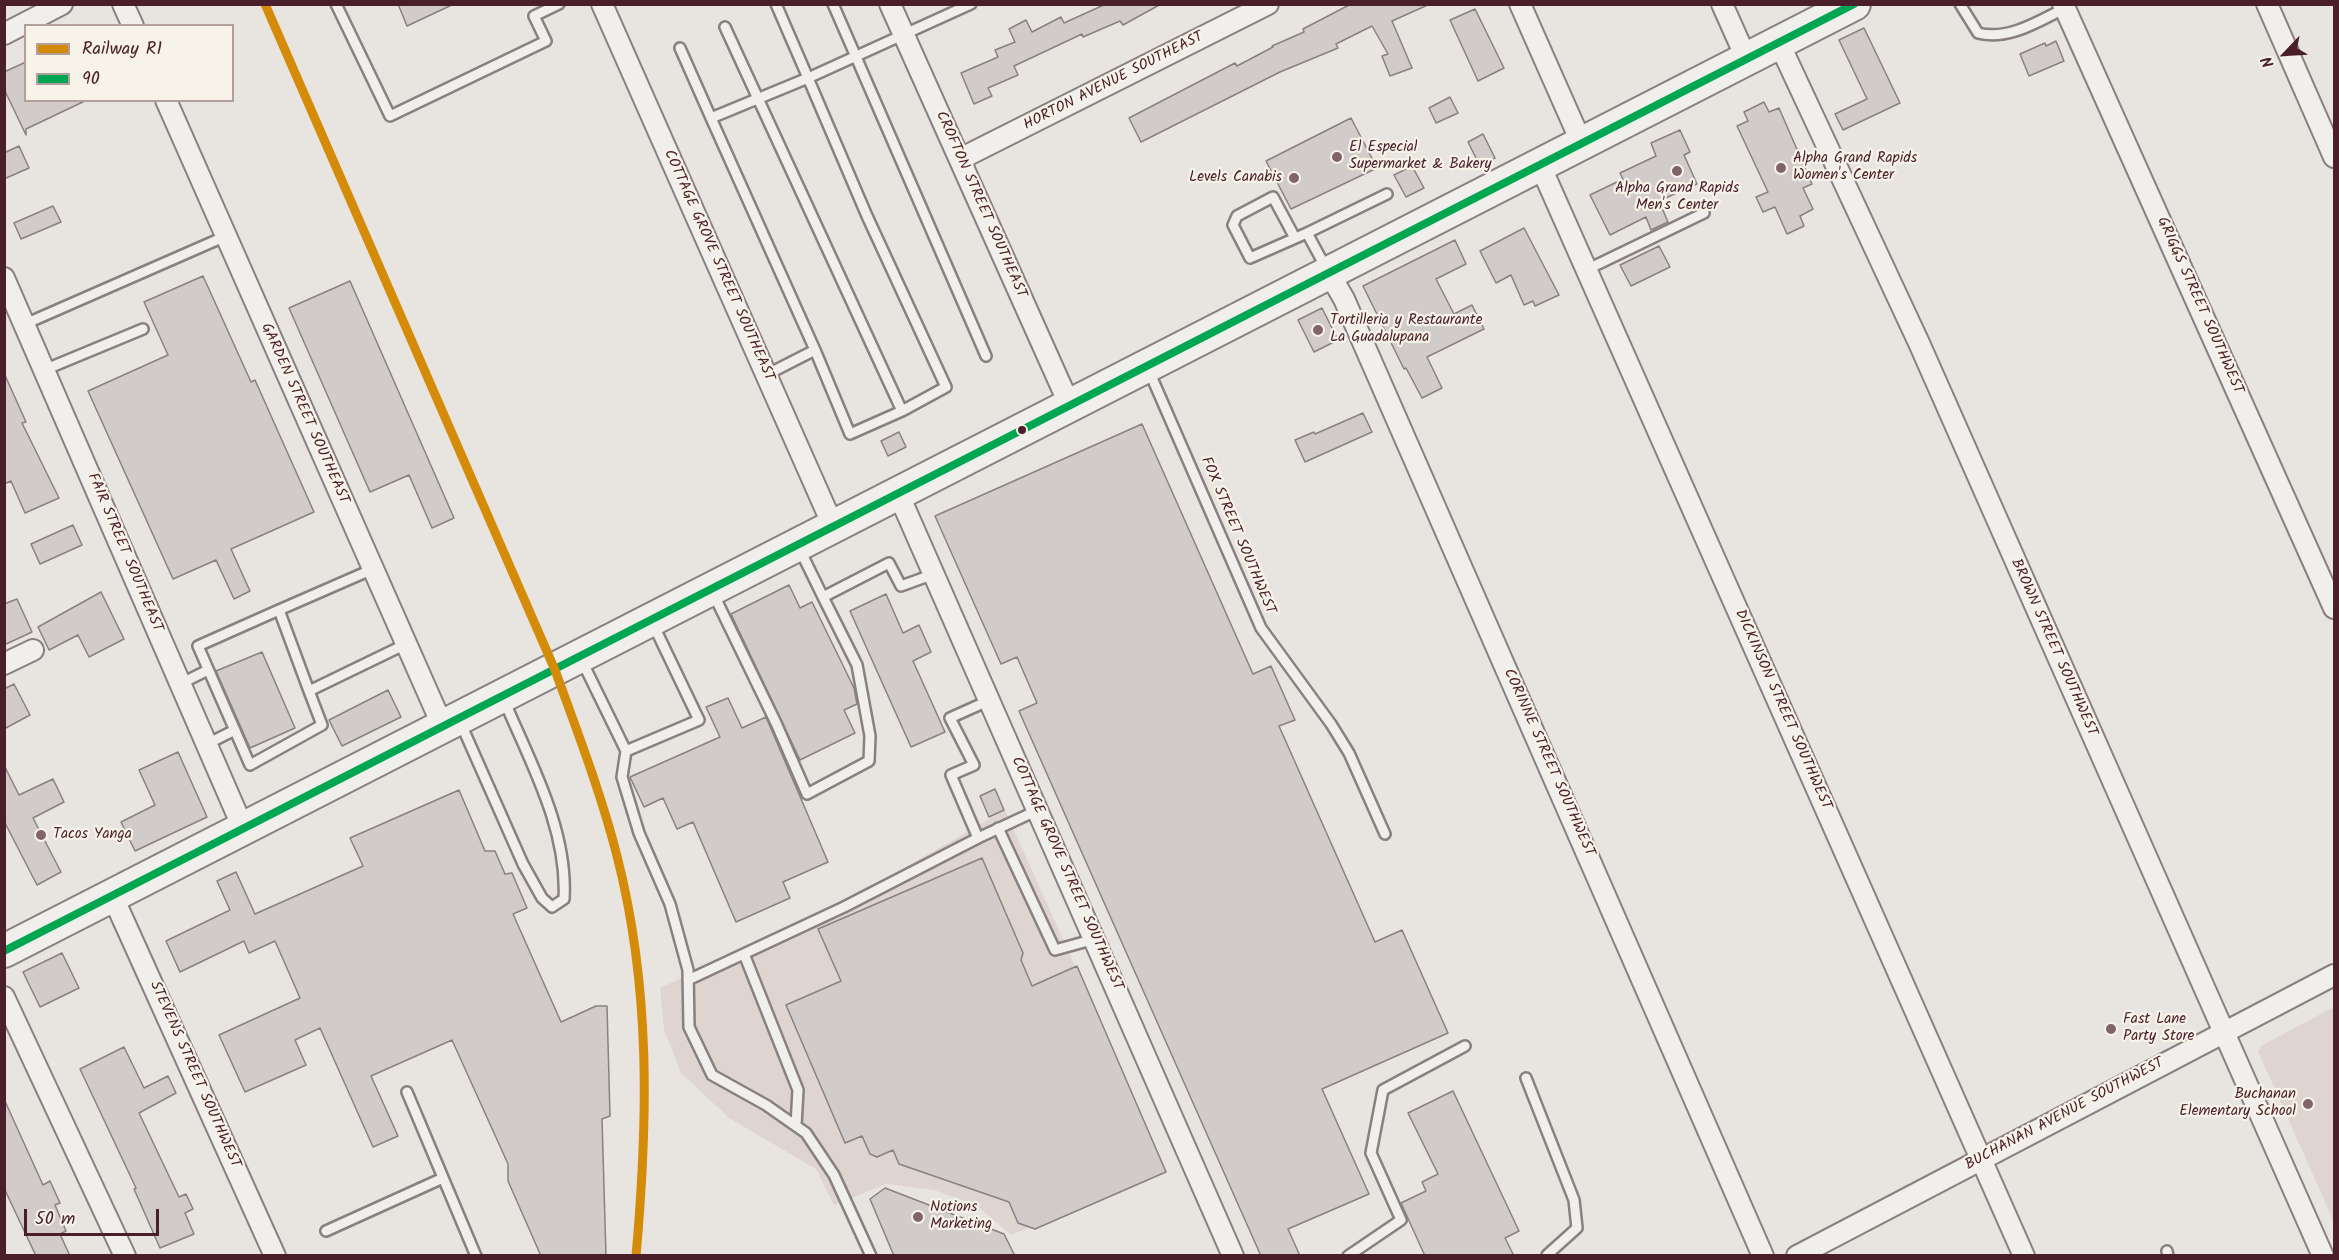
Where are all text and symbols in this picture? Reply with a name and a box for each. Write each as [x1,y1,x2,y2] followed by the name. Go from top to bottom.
[24,24,234,102] legend
[2255,24,2315,84] north arrow
[1021,29,1207,135] street label: HORTON AVENUE SOUTHEAST
[82,35,162,64] text: Railway R1
[2255,52,2282,72] text: N
[82,65,100,94] text: 90
[931,109,1029,301] street label: CROFTON STREET SOUTHEAST
[1349,139,1492,174] place label: El Especial Supermarket & Bakery
[659,147,777,385] street label: COTTAGE GROVE STREET SOUTHEAST
[1330,150,1344,164] marker: El Especial Supermarket & Bakery
[1793,150,1917,185] place label: Alpha Grand Rapids Women's Center
[1774,161,1788,175] marker: Alpha Grand Rapids Women's Center
[1670,164,1684,178] marker: Alpha Grand Rapids Men's Center
[1189,169,1282,187] place label: Levels Canabis
[1287,171,1301,185] marker: Levels Canabis
[1615,180,1739,215] place label: Alpha Grand Rapids Men's Center
[2152,215,2246,397] street label: GRIGGS STREET SOUTHWEST
[1330,312,1482,347] place label: Tortilleria y Restaurante La Guadalupana
[256,321,352,507] street label: GARDEN STREET SOUTHEAST
[1311,323,1325,337] marker: Tortilleria y Restaurante La Guadalupana
[1016,424,1028,436] unlabelled marker
[1196,454,1278,618] street label: FOX STREET SOUTHWEST
[82,471,166,635] street label: FAIR STREET SOUTHEAST
[2006,556,2100,740] street label: BROWN STREET SOUTHWEST
[1730,607,1834,813] street label: DICKINSON STREET SOUTHWEST
[1498,666,1598,860] street label: CORINNE STREET SOUTHWEST
[1006,754,1126,994] street label: COTTAGE GROVE STREET SOUTHWEST
[53,826,132,844] place label: Tacos Yanga
[34,828,48,842] marker: Tacos Yanga
[145,979,243,1171] street label: STEVENS STREET SOUTHWEST
[2123,1011,2194,1046] place label: Fast Lane Party Store
[2104,1022,2118,1036] marker: Fast Lane Party Store
[1962,1055,2168,1175] street label: BUCHANAN AVENUE SOUTHWEST
[2179,1086,2296,1121] place label: Buchanan Elementary School
[2301,1097,2315,1111] marker: Buchanan Elementary School
[27,1197,162,1235] scale bar
[930,1199,992,1234] place label: Notions Marketing
[35,1205,75,1234] text: 50 m
[911,1210,925,1224] marker: Notions Marketing

